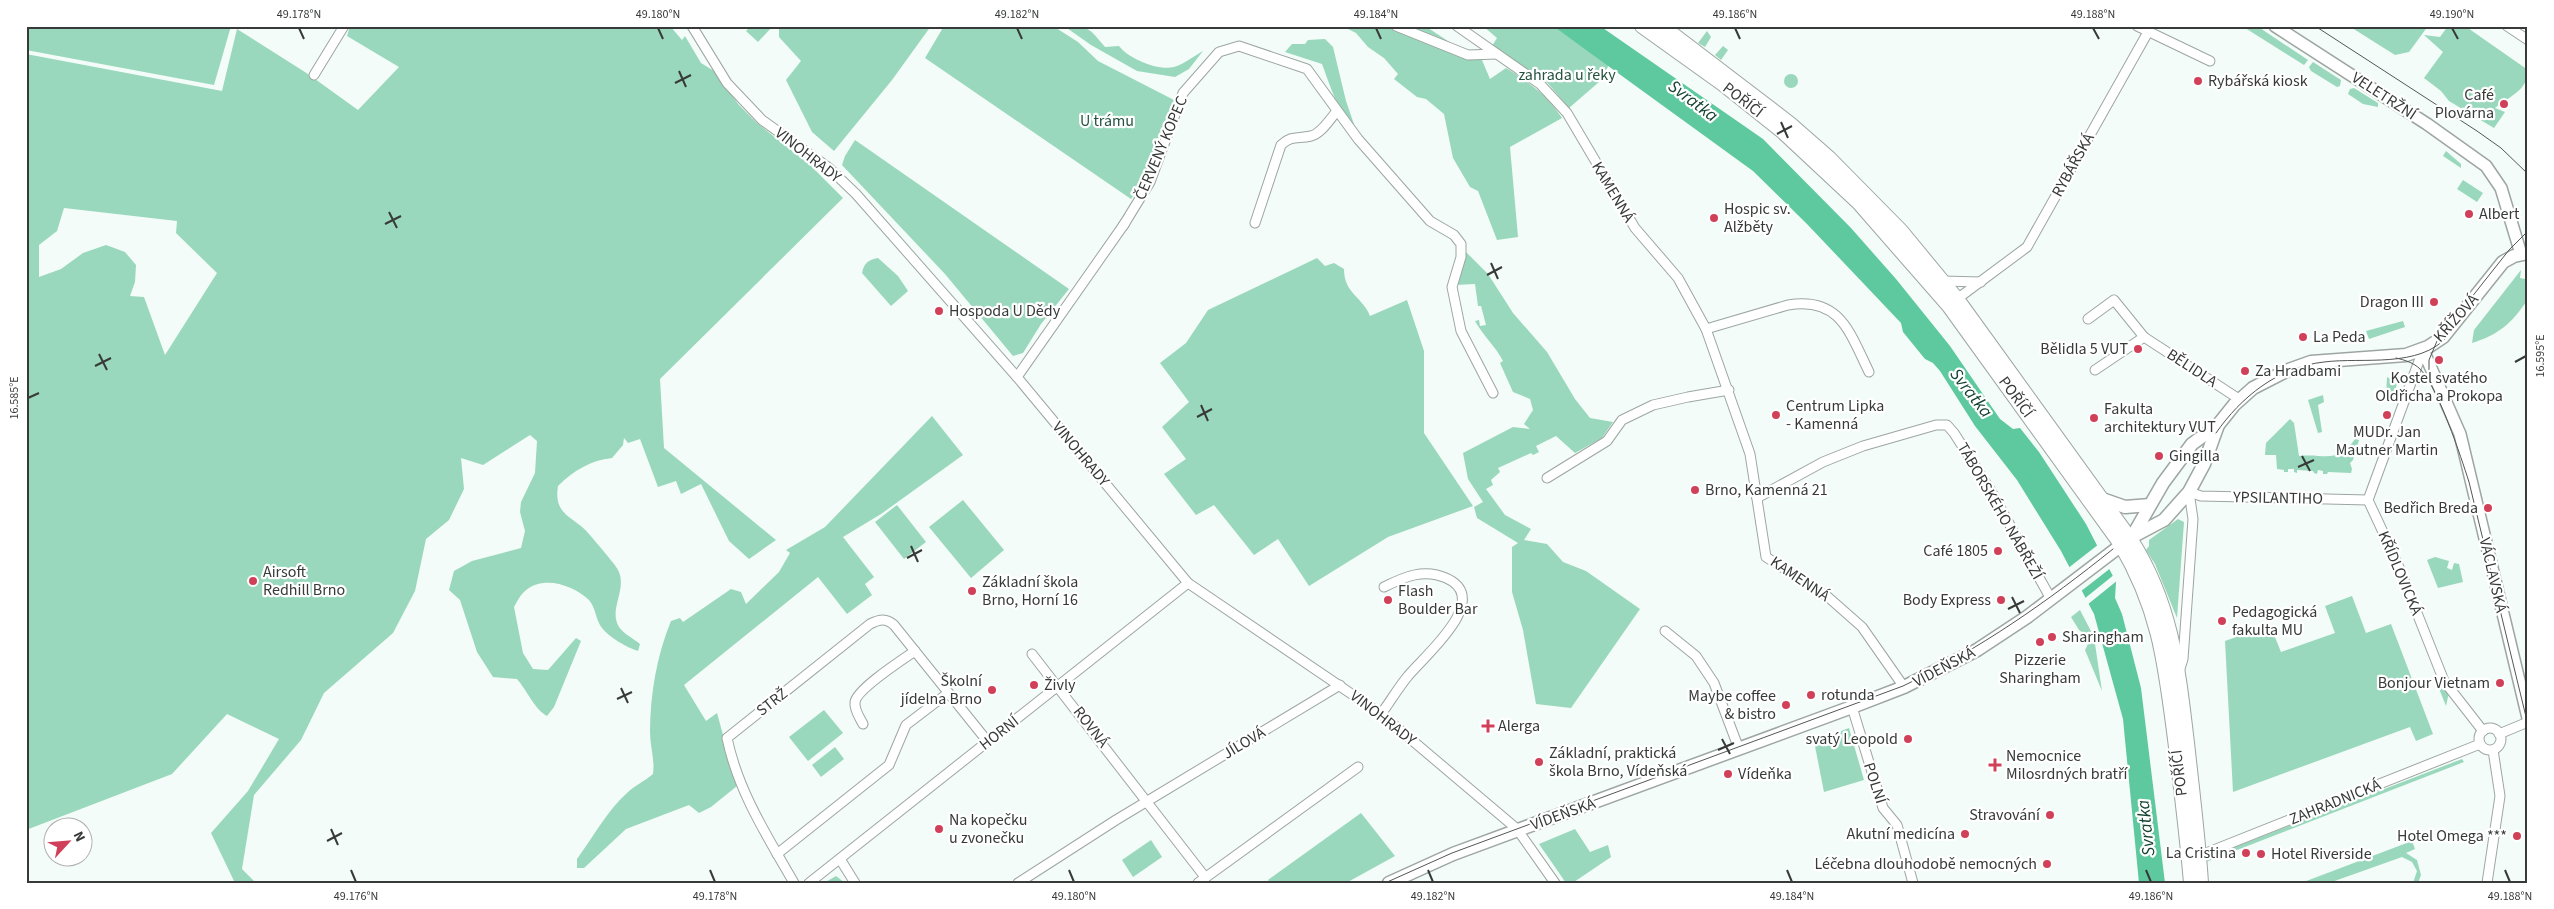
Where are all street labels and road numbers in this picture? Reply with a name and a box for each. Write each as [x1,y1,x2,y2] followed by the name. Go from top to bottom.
[2347,67,2422,126] street label: VELETRŽNÍ
[1718,77,1769,123] street label: POŘÍČÍ
[1129,93,1193,203] street label: ČERVENÝ KOPEC
[770,122,846,188] street label: VINOHRADY
[2046,129,2100,201] street label: RYBÁŘSKÁ
[1586,158,1640,227] street label: KAMENNÁ
[2428,289,2484,347] street label: KŘÍŽOVÁ
[2162,343,2222,393] street label: BĚLIDLA
[1993,372,2039,423] street label: POŘÍČÍ
[1047,417,1115,492] street label: VINOHRADY
[1952,438,2049,584] street label: TÁBORSKÉHO NÁBŘEŽÍ
[2232,486,2323,510] street label: YPSILANTIHO
[2372,527,2428,619] street label: KŘÍDLOVICKÁ
[2474,535,2512,615] street label: VÁCLAVSKÁ
[1766,551,1834,607] street label: KAMENNÁ
[1909,641,1979,693] street label: VÍDEŇSKÁ
[752,683,792,721] street label: STRŽ
[1345,685,1421,751] street label: VINOHRADY
[1068,702,1114,752] street label: ROVNÁ
[975,710,1024,755] street label: HORNÍ
[1218,721,1270,764] street label: JÍLOVÁ
[2165,748,2193,797] street label: POŘÍČÍ
[1858,760,1892,807] street label: POLNÍ
[2286,774,2384,830] street label: ZAHRADNICKÁ
[1528,792,1599,836] street label: VÍDEŇSKÁ

